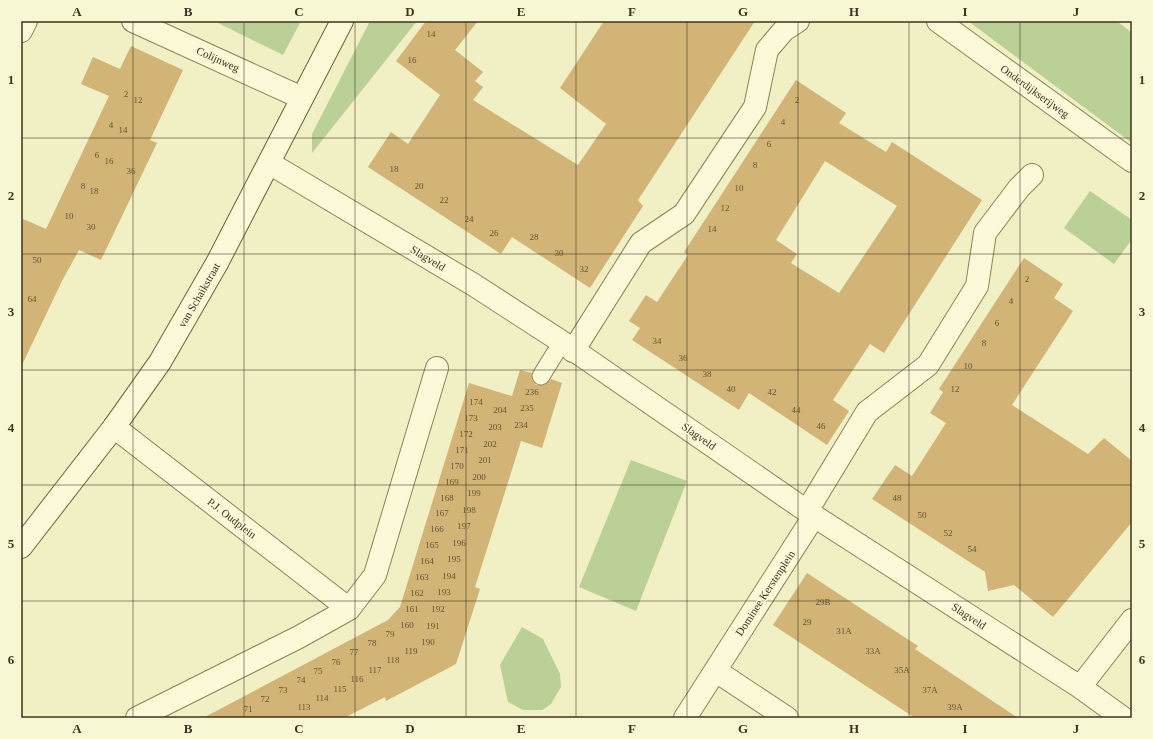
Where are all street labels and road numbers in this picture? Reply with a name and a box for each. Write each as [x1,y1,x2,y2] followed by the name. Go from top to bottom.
[195,44,242,74] street label: Colijnweg
[998,62,1072,120] street label: Onderdijkserijweg
[408,243,448,273] street label: Slagveld
[176,261,222,329] street label: van Schaikstraat
[680,420,719,452] street label: Slagveld
[205,495,259,541] street label: P.J. Oudplein
[733,548,797,638] street label: Dominee Kerstenplein
[950,600,989,632] street label: Slagveld

